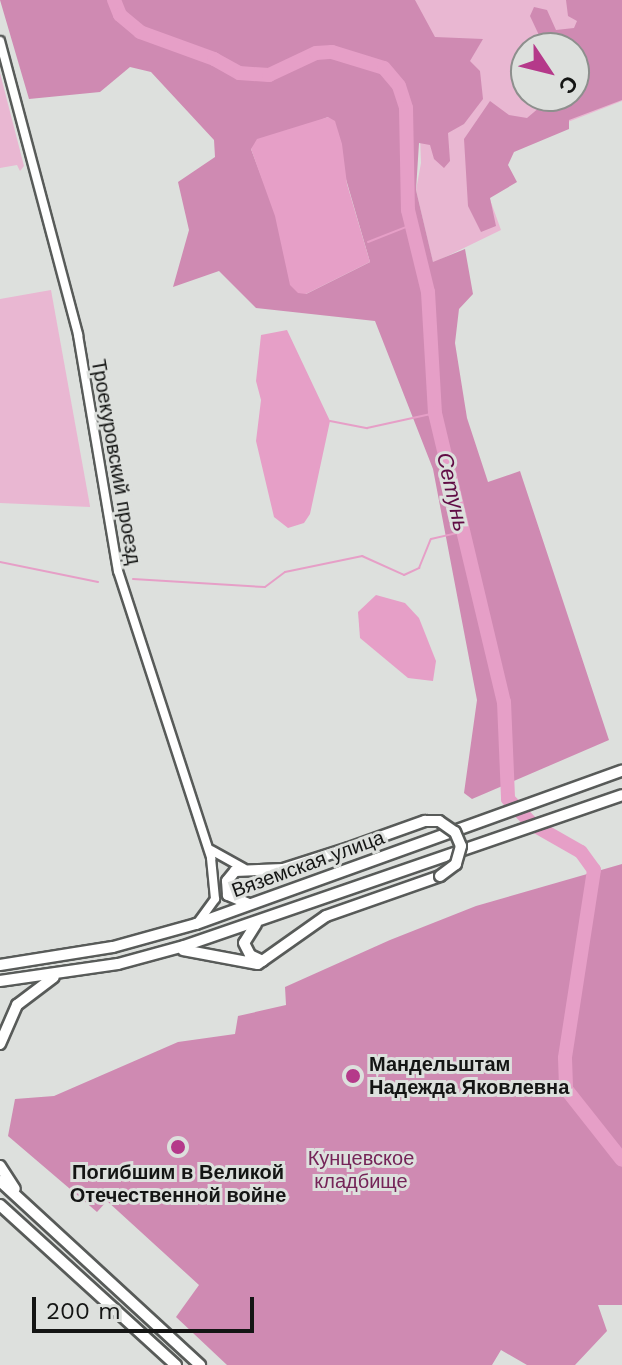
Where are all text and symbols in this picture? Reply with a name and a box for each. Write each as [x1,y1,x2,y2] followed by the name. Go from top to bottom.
[510,32,590,112] north arrow
[554,71,583,99] text: С
[86,358,146,566] street label: Троекуровский проезд
[431,450,475,534] water label: Сетунь
[228,825,388,903] street label: Вяземская улица
[369,1052,569,1099] place label: Мандельштам Надежда Яковлевна
[344,1067,362,1085] marker: Мандельштам Надежда Яковлевна
[169,1138,187,1156] marker: Погибшим в Великой Отечественной войне
[308,1146,414,1193] park label: Кунцевское кладбище
[70,1160,286,1207] place label: Погибшим в Великой Отечественной войне
[36,1281,258,1331] scale bar
[46,1297,121,1325] text: 200 m

